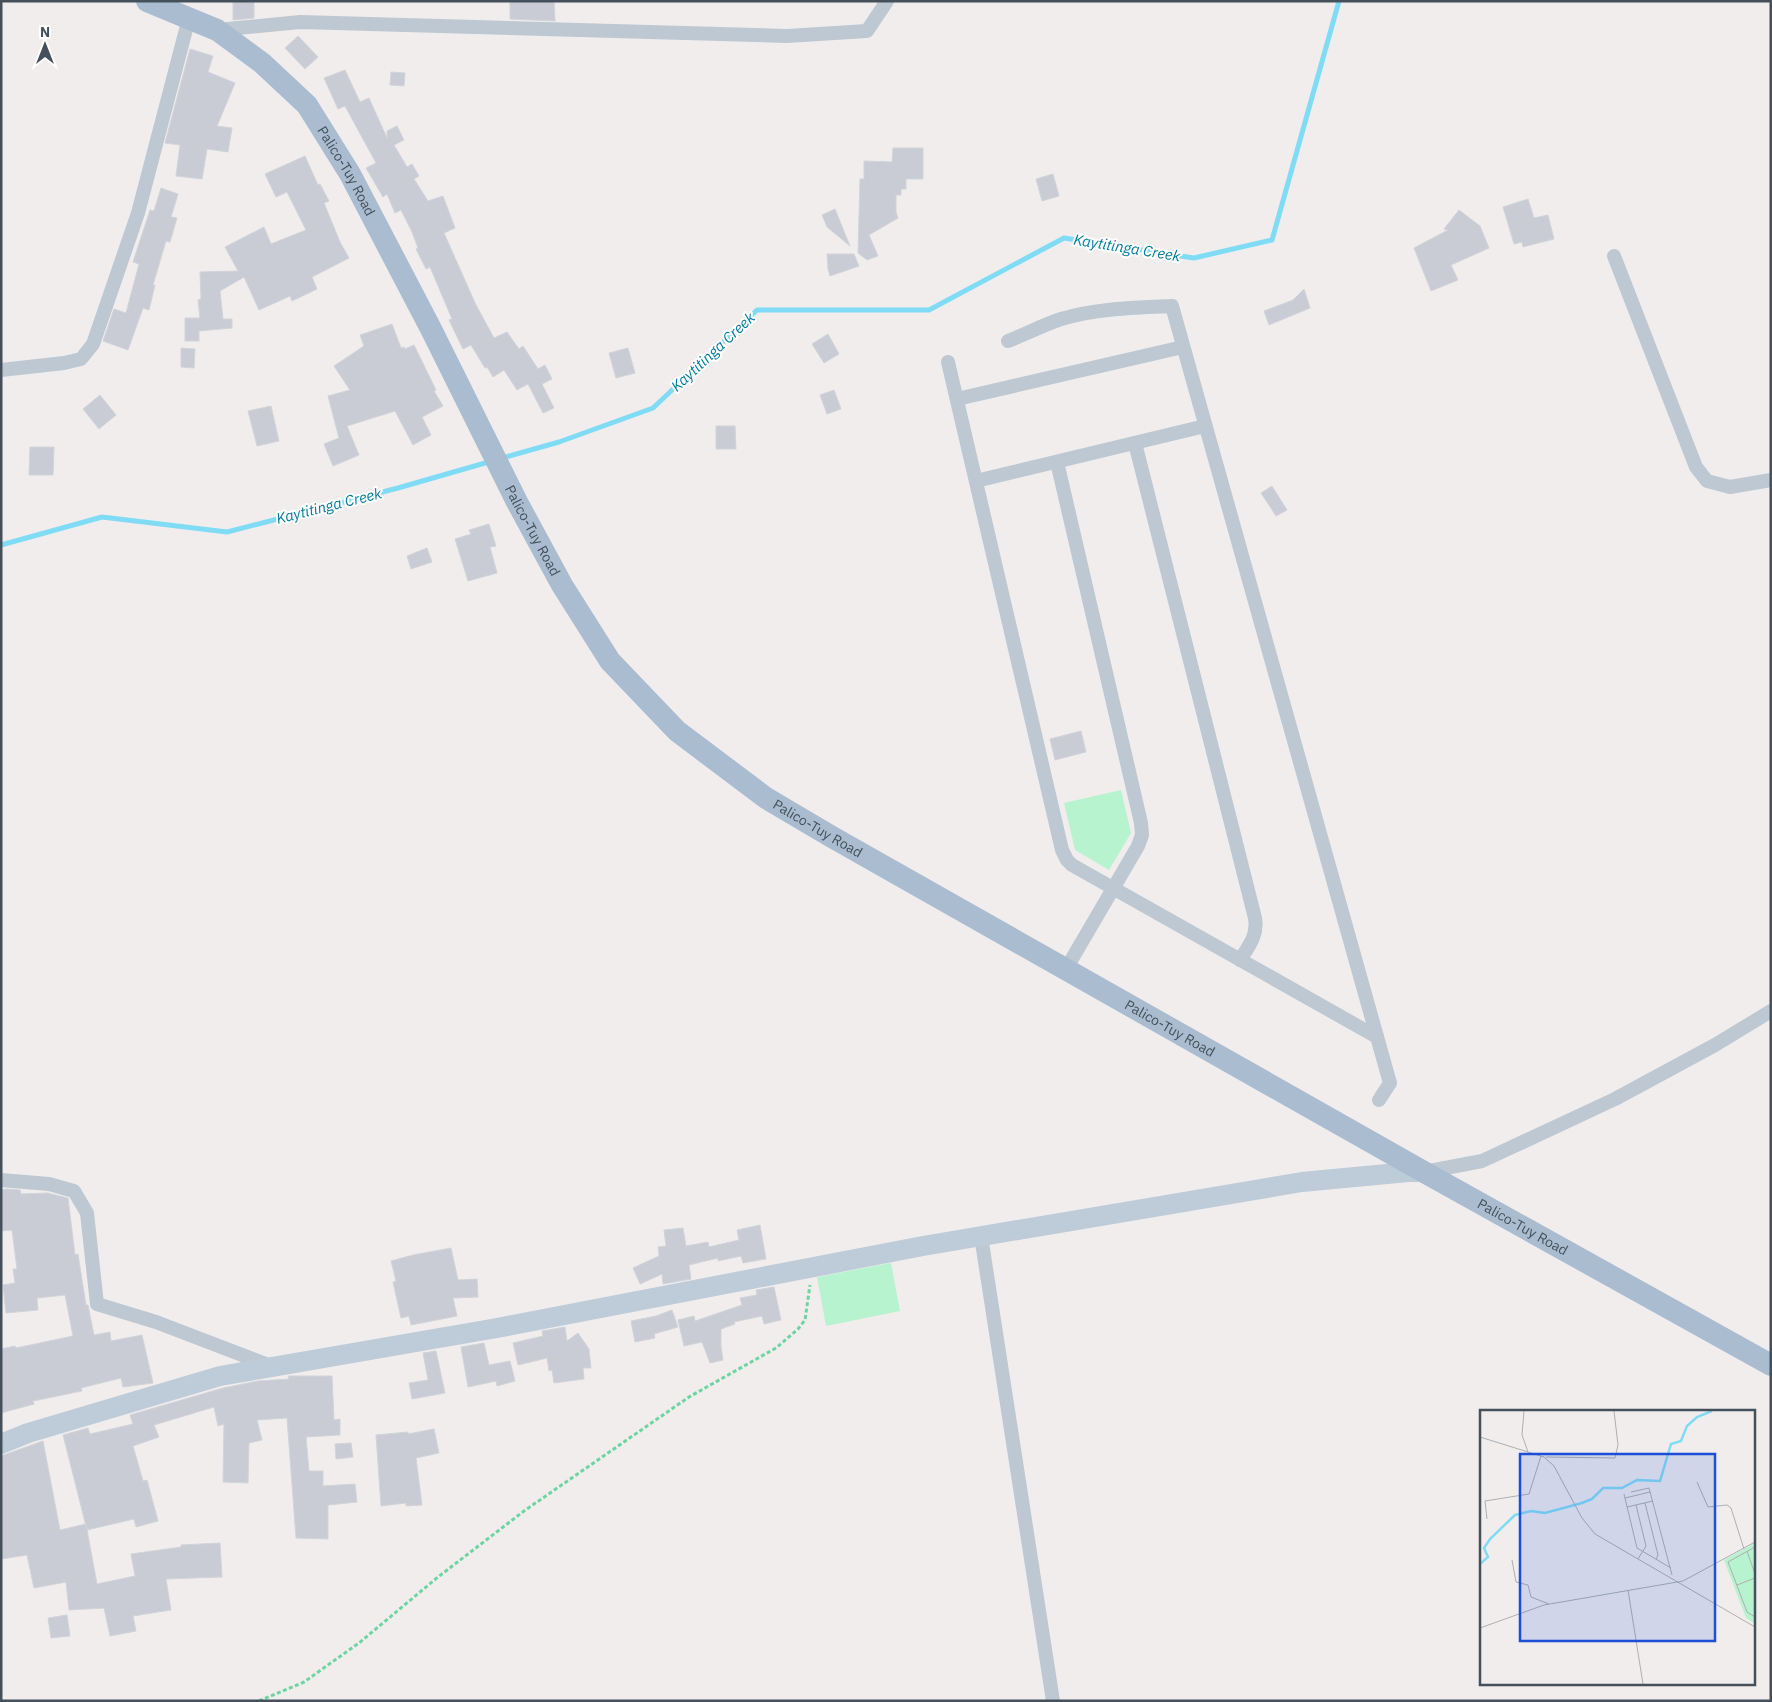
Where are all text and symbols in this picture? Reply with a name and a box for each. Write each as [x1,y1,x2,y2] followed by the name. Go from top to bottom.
[20,20,70,70] north arrow
[40,23,50,41] text: N
[313,123,379,219] street label: Palico-Tuy Road
[1072,230,1182,265] water label: Kaytitinga Creek
[667,308,759,395] water label: Kaytitinga Creek
[501,482,564,579] street label: Palico-Tuy Road
[274,483,384,528] water label: Kaytitinga Creek
[770,795,866,861] street label: Palico-Tuy Road
[1122,996,1218,1061] street label: Palico-Tuy Road
[1474,1195,1571,1259] street label: Palico-Tuy Road
[1480,1410,1754,1684] inset map

